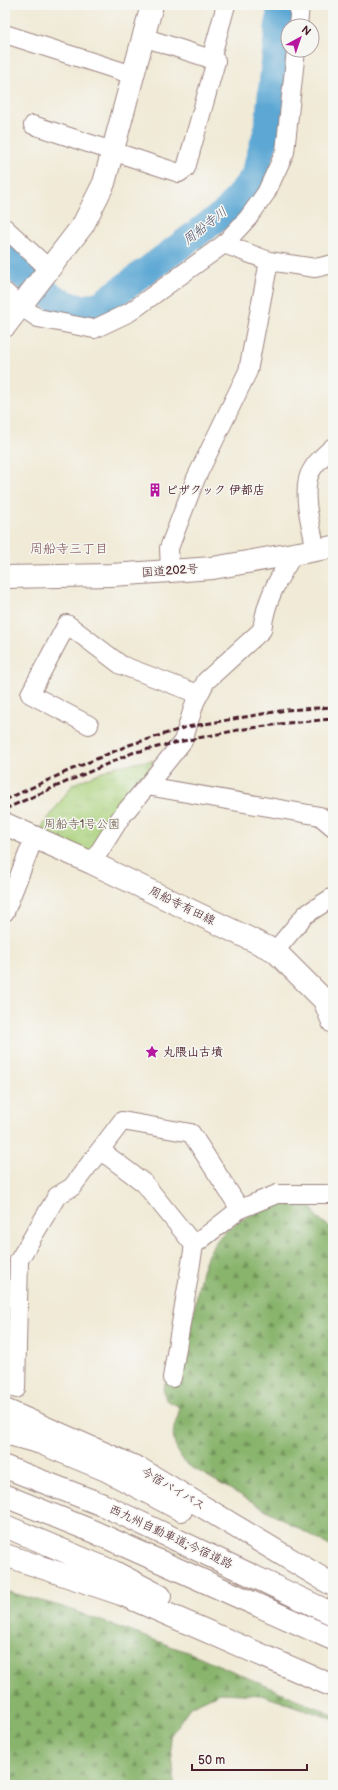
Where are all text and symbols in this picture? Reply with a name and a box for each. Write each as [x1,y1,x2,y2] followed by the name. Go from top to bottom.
[280,18,320,58] north arrow
[299,23,313,38] text: N
[180,204,230,248] water label: 周船寺川
[147,482,163,498] building icon: ピザクック 伊都店
[166,483,265,498] place label: ピザクック 伊都店
[30,541,108,557] district label: 周船寺三丁目
[141,562,199,580] street label: 国道202号
[44,817,120,832] park label: 周船寺1号公園
[146,883,218,929] street label: 周船寺有田線
[144,1044,160,1060] place icon: 丸隈山古墳
[163,1045,223,1060] place label: 丸隈山古墳
[138,1464,208,1514] street label: 今宿バイパス
[107,1502,235,1572] street label: 西九州自動車道;今宿道路
[192,1746,307,1772] scale bar
[198,1753,225,1768] text: 50 m

